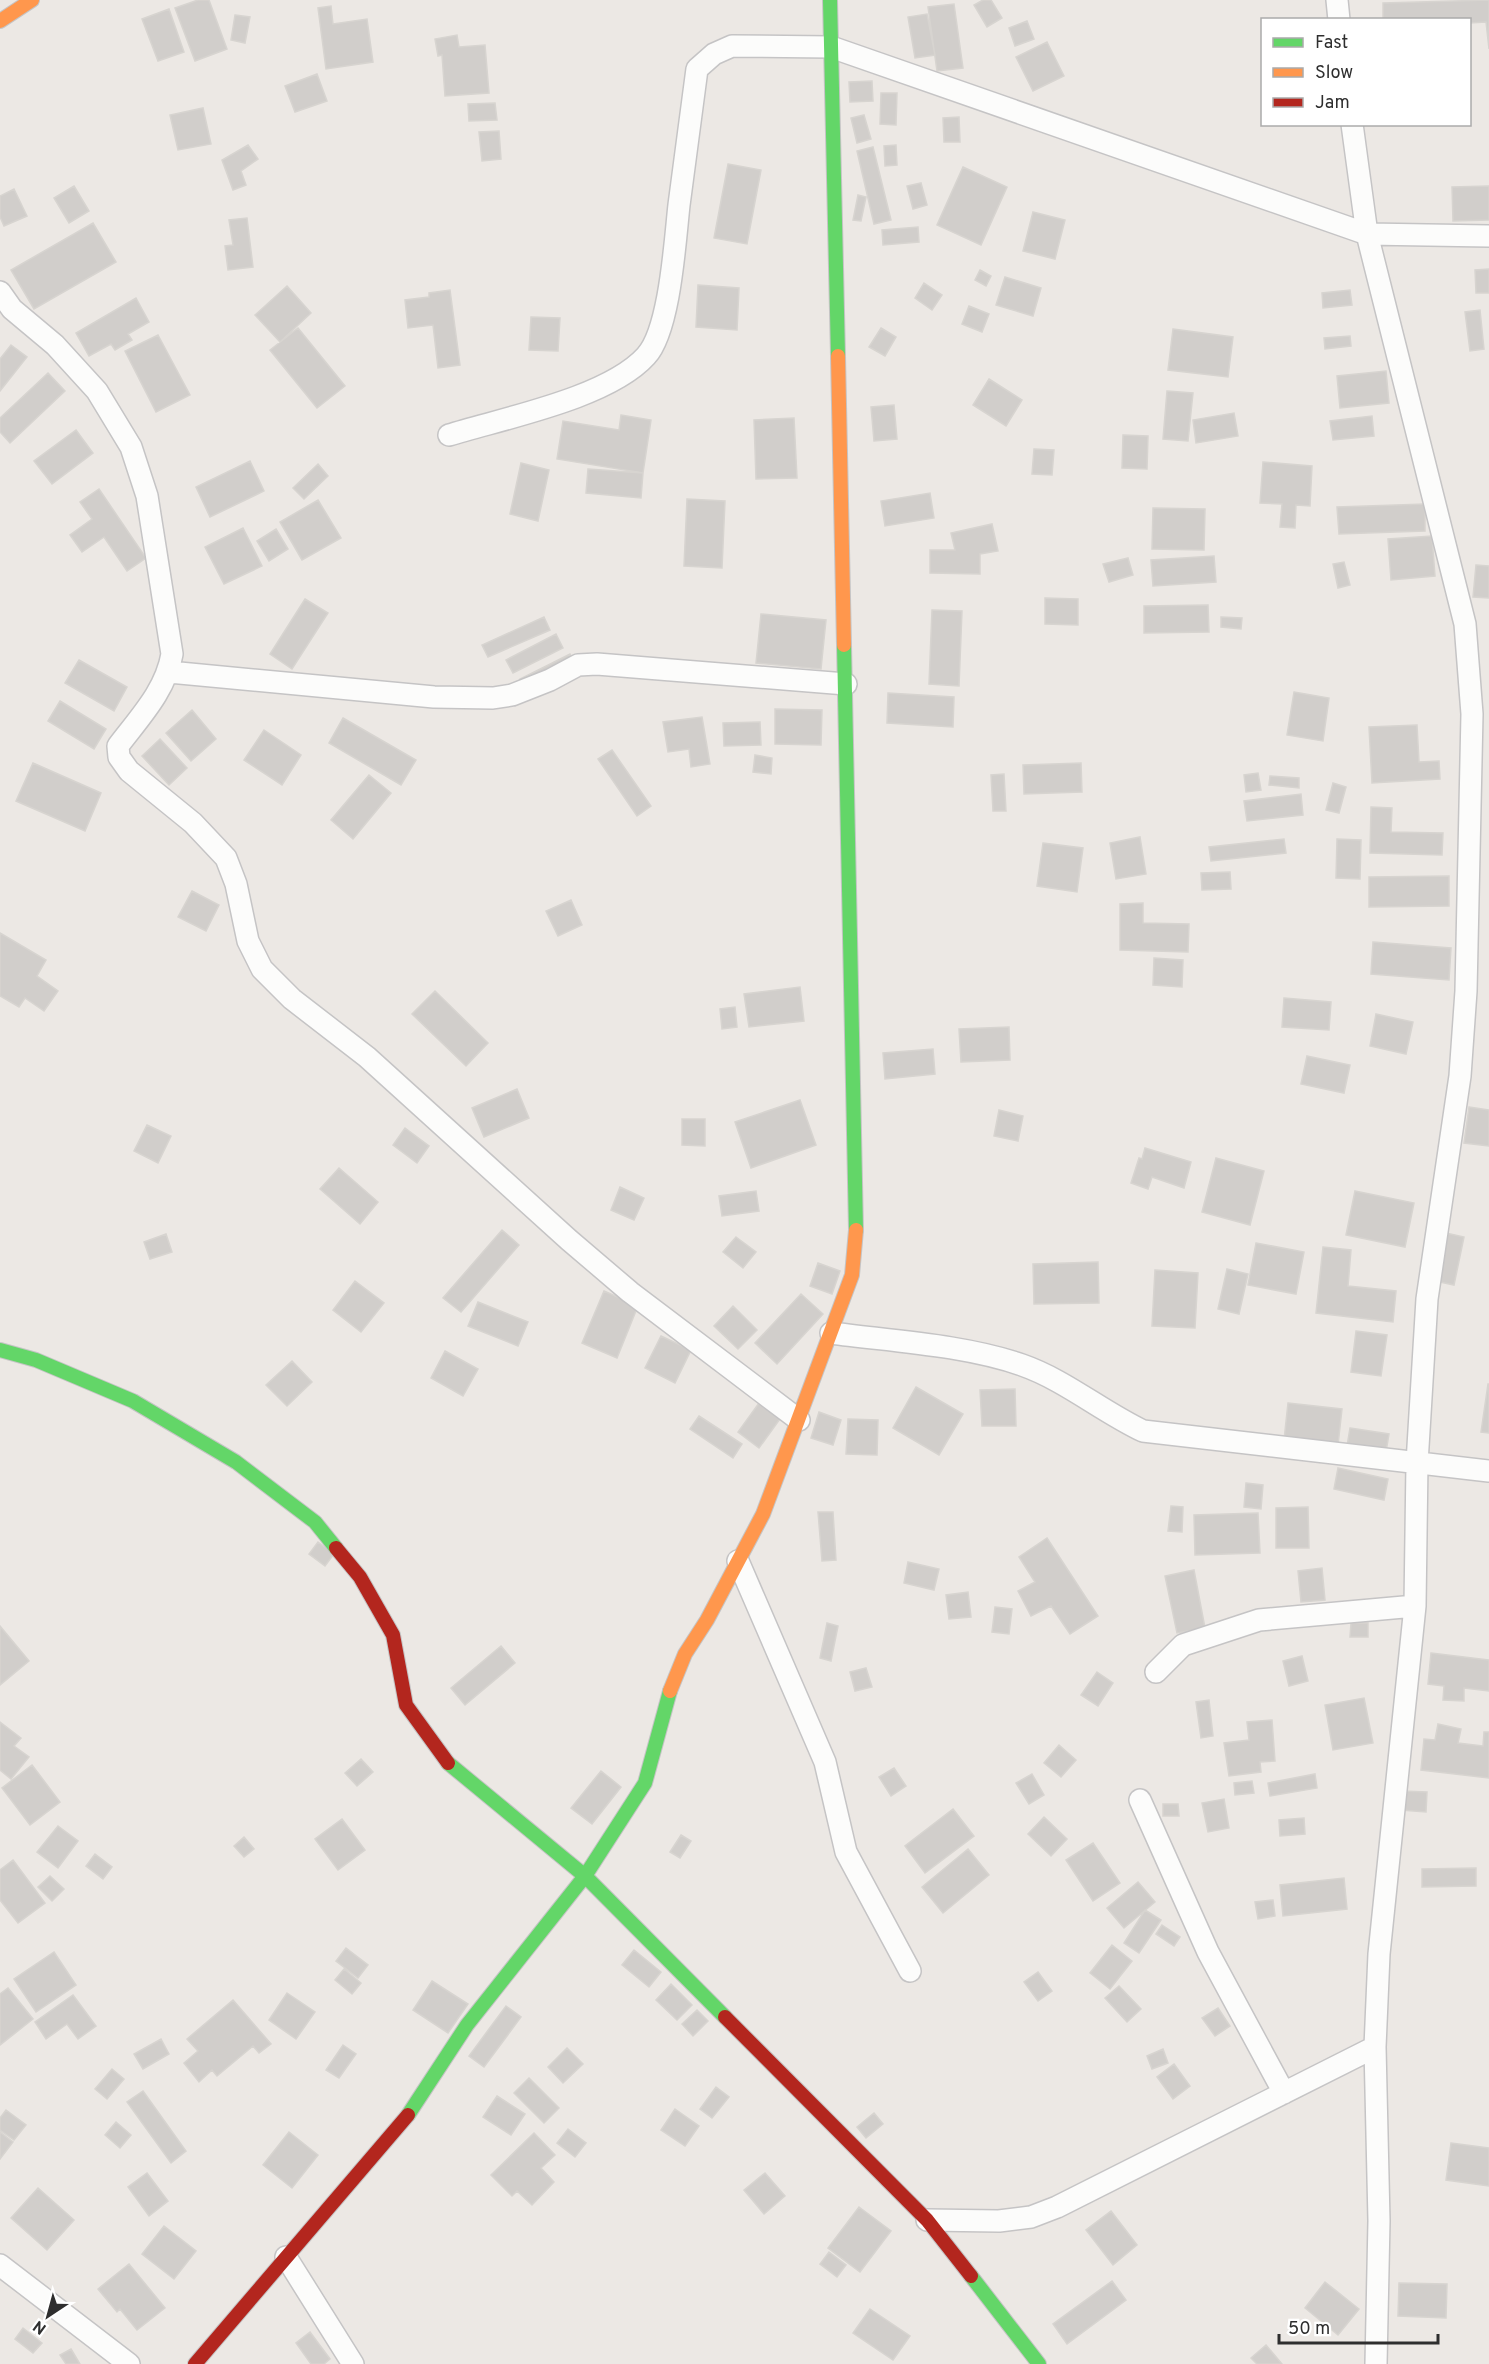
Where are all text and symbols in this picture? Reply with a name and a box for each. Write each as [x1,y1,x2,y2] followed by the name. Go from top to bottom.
[1261,18,1471,126] legend
[1315,32,1348,55] text: Fast
[1315,62,1353,85] text: Slow
[1315,92,1350,115] text: Jam
[18,2286,78,2346] north arrow
[1279,2307,1438,2345] scale bar
[30,2315,51,2338] text: N
[1288,2318,1330,2341] text: 50 m

